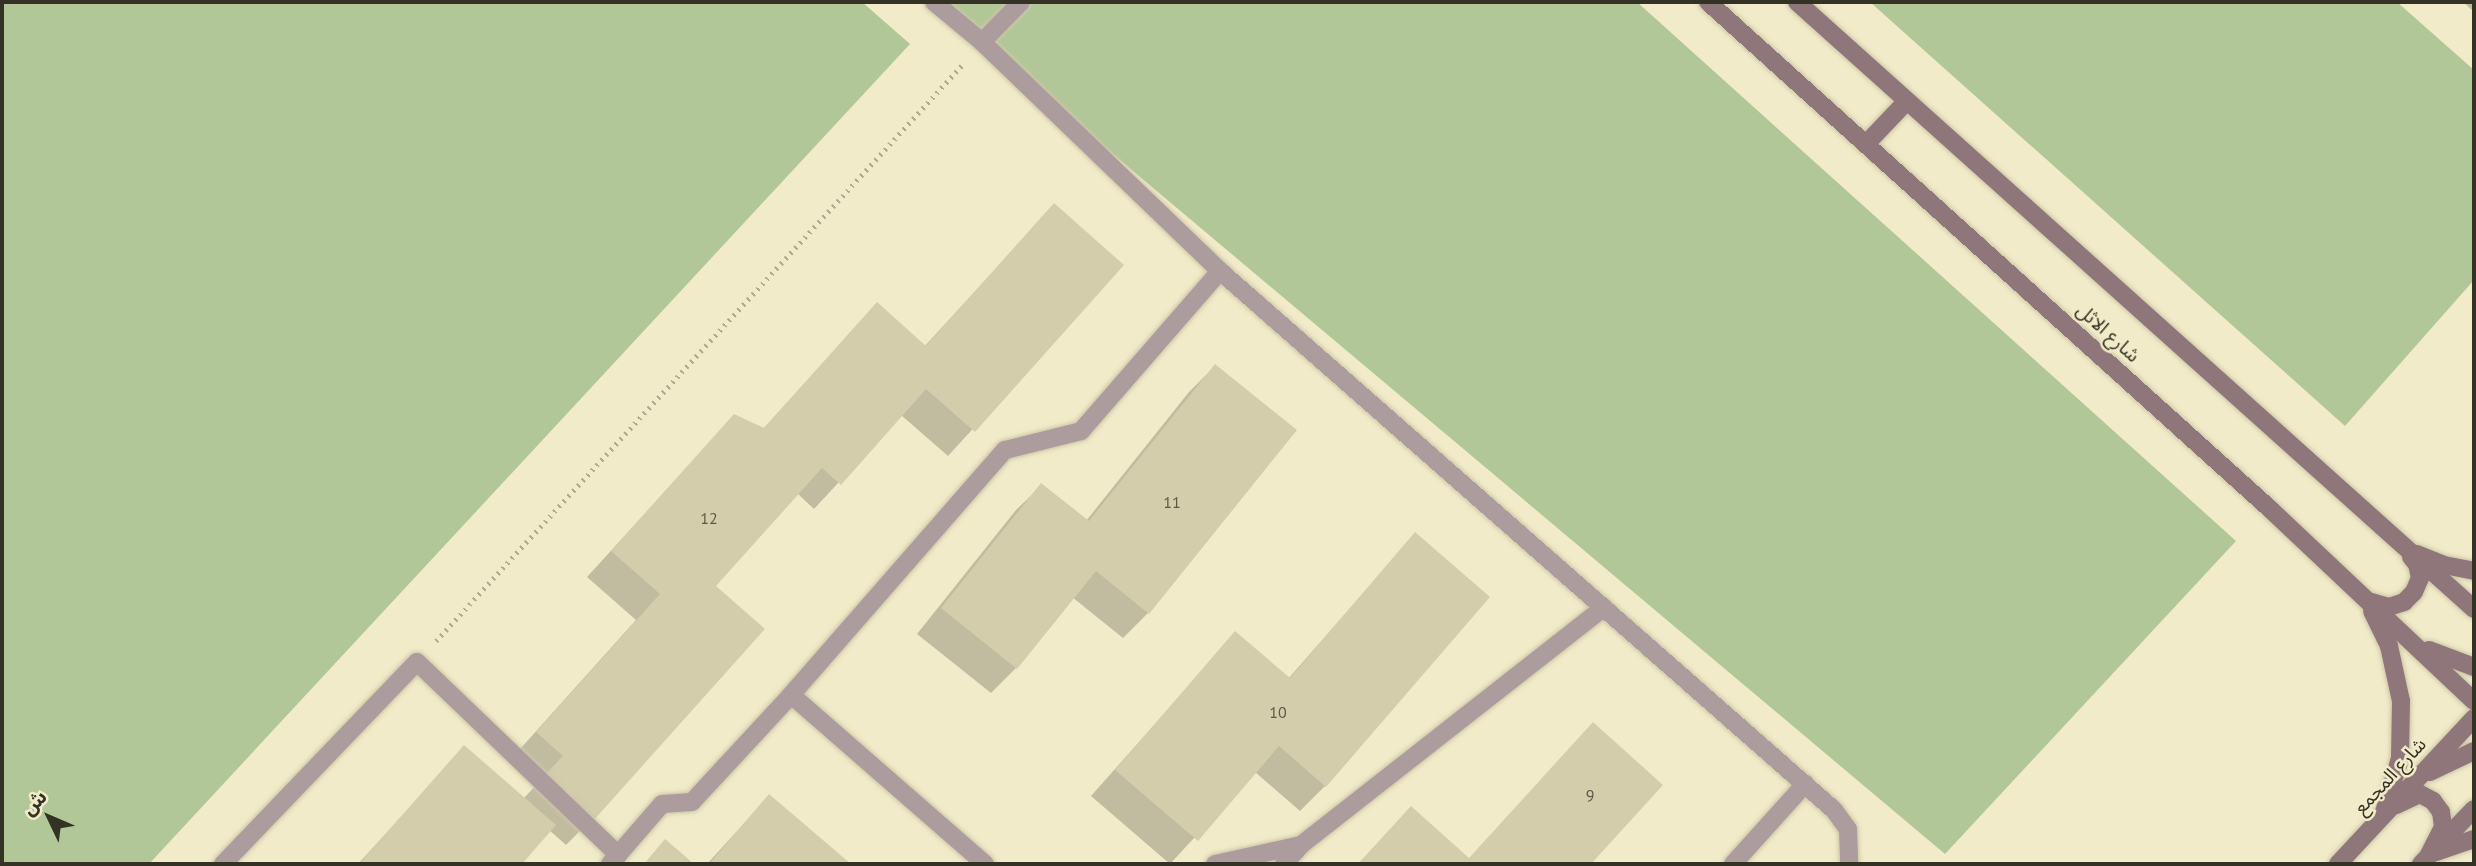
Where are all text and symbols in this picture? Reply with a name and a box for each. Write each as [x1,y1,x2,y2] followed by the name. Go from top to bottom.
[2072,299,2144,367] street label: شارع الاثل
[1163,492,1181,512] house number: 11
[700,508,718,528] house number: 12
[1269,702,1287,722] house number: 10
[2349,733,2431,819] street label: شارع المجمع
[14,782,84,852] north arrow
[16,785,52,820] text: ش
[1586,785,1594,805] house number: 9

